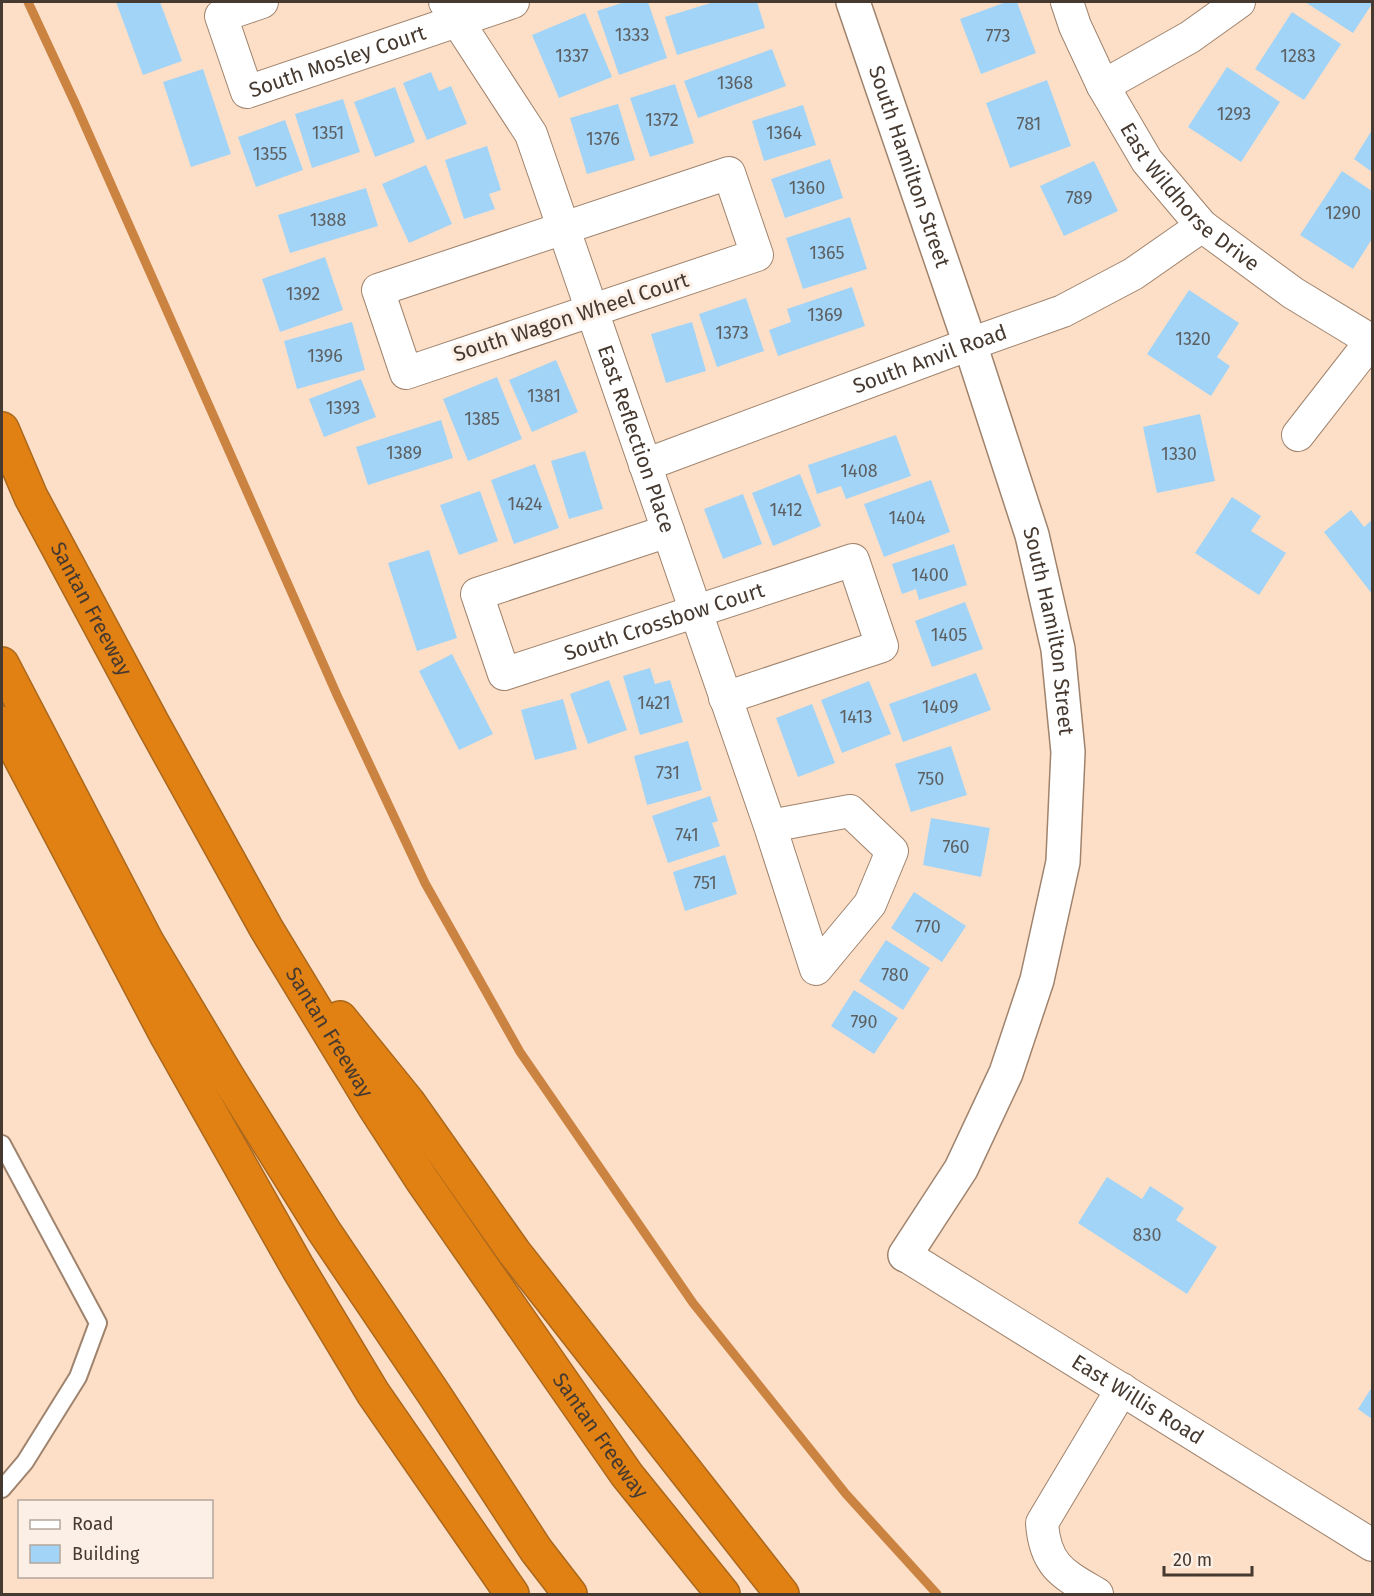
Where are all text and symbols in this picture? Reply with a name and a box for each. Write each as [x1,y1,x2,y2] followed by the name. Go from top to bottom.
[246,19,429,103] street label: South Mosley Court
[615,24,649,46] house number: 1333
[986,25,1010,47] house number: 773
[555,45,589,67] house number: 1337
[1280,45,1316,67] house number: 1283
[863,62,956,271] street label: South Hamilton Street
[717,72,753,94] house number: 1368
[1217,103,1251,125] house number: 1293
[645,109,679,131] house number: 1372
[1017,113,1041,135] house number: 781
[1114,118,1265,277] street label: East Wildhorse Drive
[312,122,344,144] house number: 1351
[766,122,802,144] house number: 1364
[586,128,620,150] house number: 1376
[253,143,287,165] house number: 1355
[789,177,825,199] house number: 1360
[1066,187,1092,209] house number: 789
[1325,202,1361,224] house number: 1290
[310,209,346,231] house number: 1388
[809,242,845,264] house number: 1365
[450,267,692,367] street label: South Wagon Wheel Court
[286,283,320,305] house number: 1392
[807,304,843,326] house number: 1369
[849,319,1010,399] street label: South Anvil Road
[715,322,749,344] house number: 1373
[1175,328,1211,350] house number: 1320
[592,341,681,536] street label: East Reflection Place
[307,345,343,367] house number: 1396
[527,385,561,407] house number: 1381
[326,397,360,419] house number: 1393
[464,408,500,430] house number: 1385
[386,442,422,464] house number: 1389
[1161,443,1197,465] house number: 1330
[840,460,878,482] house number: 1408
[507,493,543,515] house number: 1424
[769,499,803,521] house number: 1412
[889,507,926,529] house number: 1404
[1017,523,1079,737] street label: South Hamilton Street
[45,538,138,681] street label: Santan Freeway
[911,564,949,586] house number: 1400
[561,577,768,667] street label: South Crossbow Court
[931,624,967,646] house number: 1405
[637,692,671,714] house number: 1421
[922,696,958,718] house number: 1409
[839,706,873,728] house number: 1413
[656,762,680,784] house number: 731
[918,768,944,790] house number: 750
[675,824,699,846] house number: 741
[942,836,970,858] house number: 760
[693,872,717,894] house number: 751
[915,916,941,938] house number: 770
[280,962,379,1103] street label: Santan Freeway
[881,964,909,986] house number: 780
[850,1011,878,1033] house number: 790
[1133,1224,1161,1246] house number: 830
[1067,1349,1209,1450] street label: East Willis Road
[547,1368,654,1504] street label: Santan Freeway
[18,1500,213,1578] legend
[72,1513,114,1535] text: Road
[1164,1539,1252,1577] scale bar
[72,1543,140,1565] text: Building
[1173,1549,1212,1571] text: 20 m

